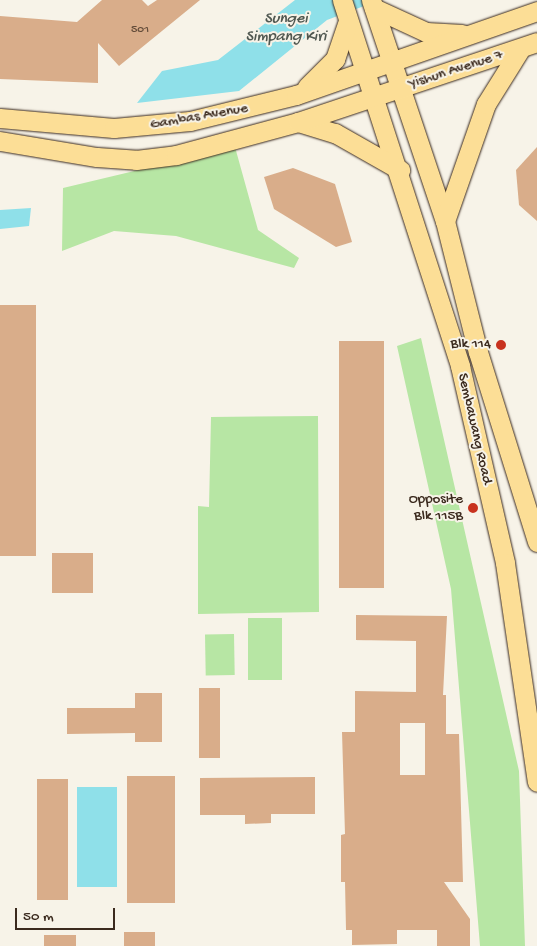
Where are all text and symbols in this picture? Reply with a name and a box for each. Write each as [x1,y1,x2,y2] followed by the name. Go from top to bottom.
[246,10,326,48] water label: Sungei Simpang Kiri
[131,24,149,38] house number: 501
[407,46,505,94] street label: Yishun Avenue 7
[149,100,249,134] street label: Gambas Avenue
[451,336,491,354] place label: Blk 114
[495,339,507,351] marker: Blk 114
[452,372,496,486] street label: Sembawang Road
[409,490,463,525] place label: Opposite Blk 115B
[467,502,479,514] marker: Opposite Blk 115B
[18,898,118,930] scale bar
[23,908,54,926] text: 50 m

